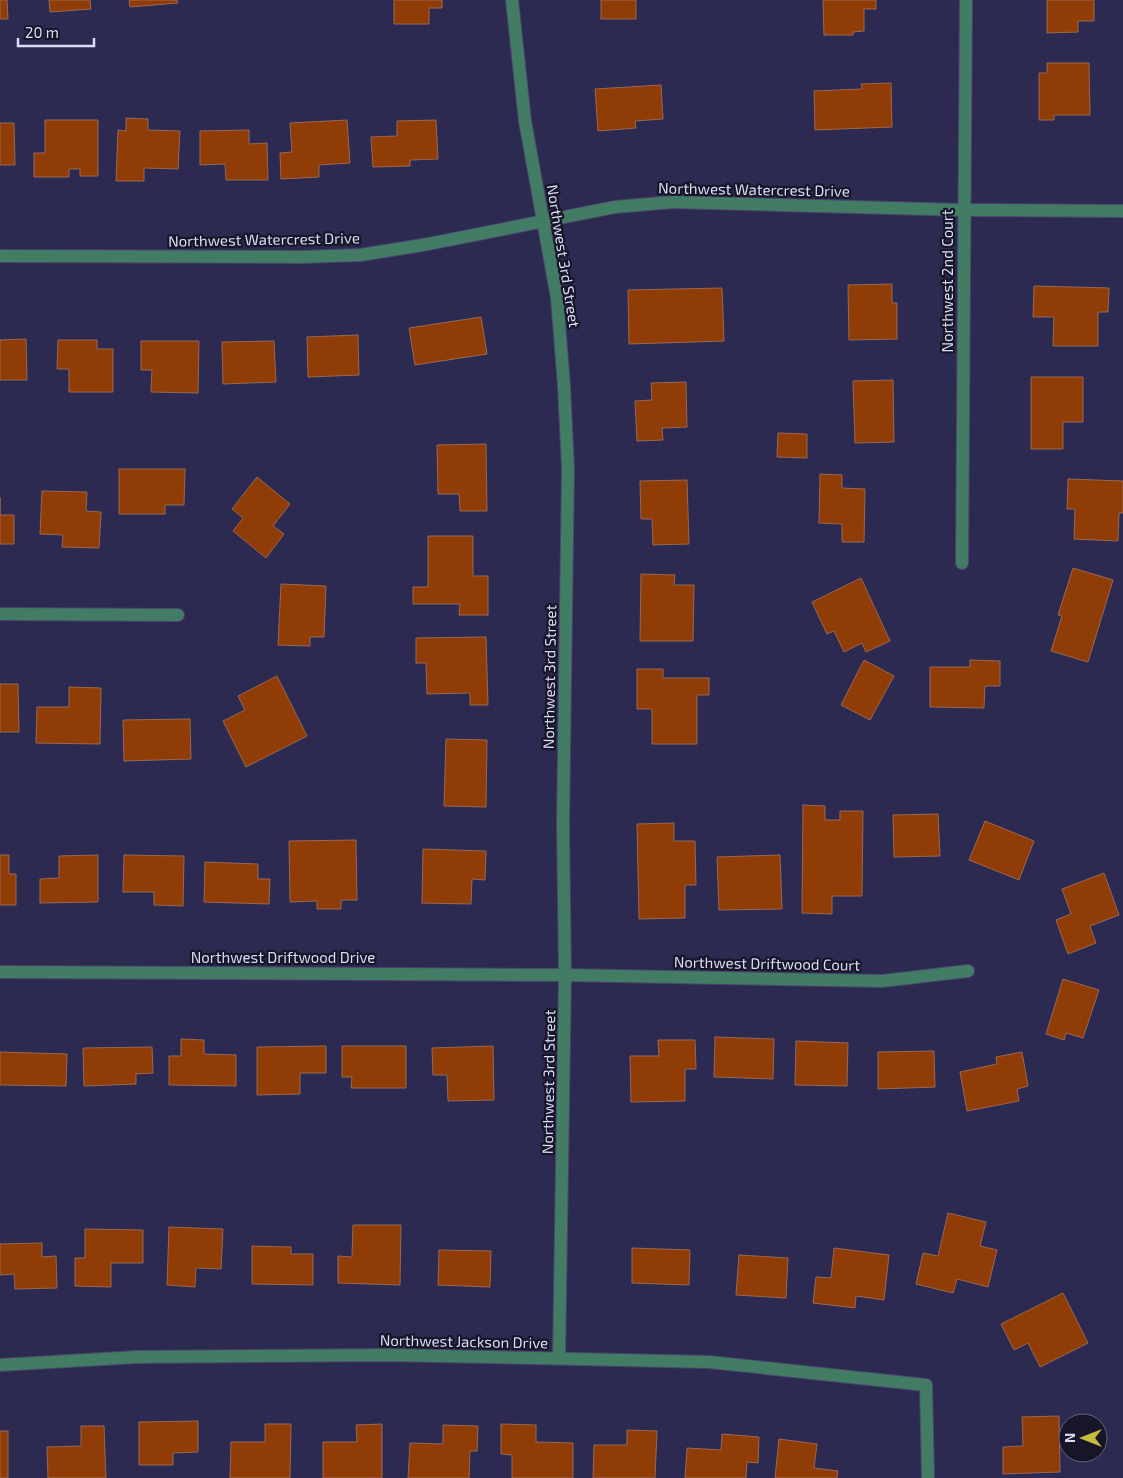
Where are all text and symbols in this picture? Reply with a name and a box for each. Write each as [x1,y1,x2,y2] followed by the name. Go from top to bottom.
[18,15,94,47] scale bar
[25,23,59,41] text: 20 m
[658,178,850,200] street label: Northwest Watercrest Drive
[544,183,584,329] street label: Northwest 3rd Street
[938,209,956,353] street label: Northwest 2nd Court
[168,228,360,250] street label: Northwest Watercrest Drive
[539,604,559,749] street label: Northwest 3rd Street
[191,948,375,966] street label: Northwest Driftwood Drive
[674,952,861,974] street label: Northwest Driftwood Court
[538,1009,558,1154] street label: Northwest 3rd Street
[380,1331,548,1351] street label: Northwest Jackson Drive
[1058,1413,1108,1463] north arrow
[1061,1433,1078,1443] text: N

